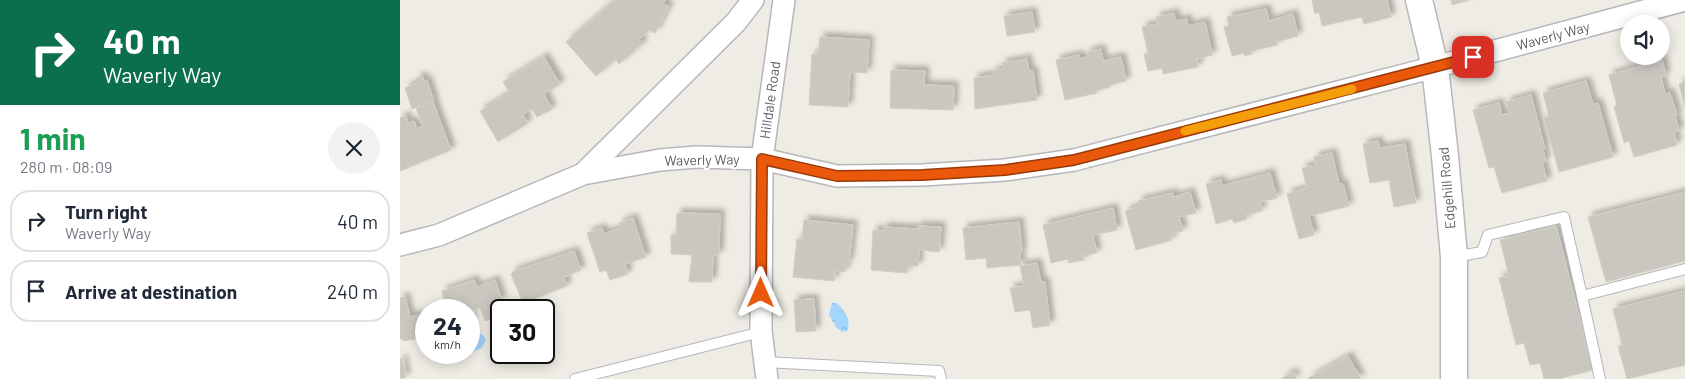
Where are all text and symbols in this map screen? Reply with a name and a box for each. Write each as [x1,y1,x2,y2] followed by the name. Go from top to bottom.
[1620,15,1670,65] map controls
[1620,15,1670,65] button: sound
[1514,17,1592,53] street label: Waverly Way
[103,19,180,61] text: 40 m
[20,20,85,85] icon: right
[1452,36,1494,78] pin
[1459,43,1487,71] icon: arrive
[756,60,783,140] street label: Hilldale Road
[103,61,221,87] text: Waverly Way
[20,120,86,156] text: 1 min
[328,122,380,174] button: close
[1434,146,1459,230] street label: Edgehill Road
[664,150,740,169] street label: Waverly Way
[20,157,112,176] text: 280 m · 08:09
[65,200,147,223] text: Turn right
[22,207,50,235] icon: right
[337,210,378,233] text: 40 m
[65,223,151,242] text: Waverly Way
[734,266,786,318] position arrow
[22,277,50,305] icon: arrive
[65,280,237,303] text: Arrive at destination
[327,280,378,303] text: 240 m
[490,299,555,364] speed limit sign: 30
[433,310,462,340] text: 24
[434,337,461,351] text: km/h

